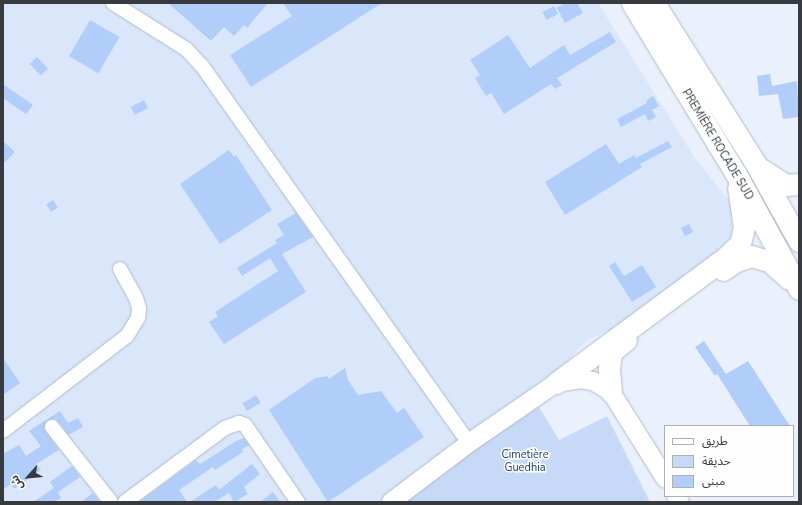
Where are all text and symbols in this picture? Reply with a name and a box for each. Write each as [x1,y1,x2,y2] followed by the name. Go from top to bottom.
[679,87,755,203] street label: PREMIÈRE ROCADE SUD
[664,425,794,497] legend
[702,433,728,449] text: طريق
[501,449,549,475] park label: Cimetière Guedhia
[702,453,731,469] text: حديقة
[8,457,48,497] north arrow
[7,473,27,493] text: ش
[702,473,725,489] text: مبنى

